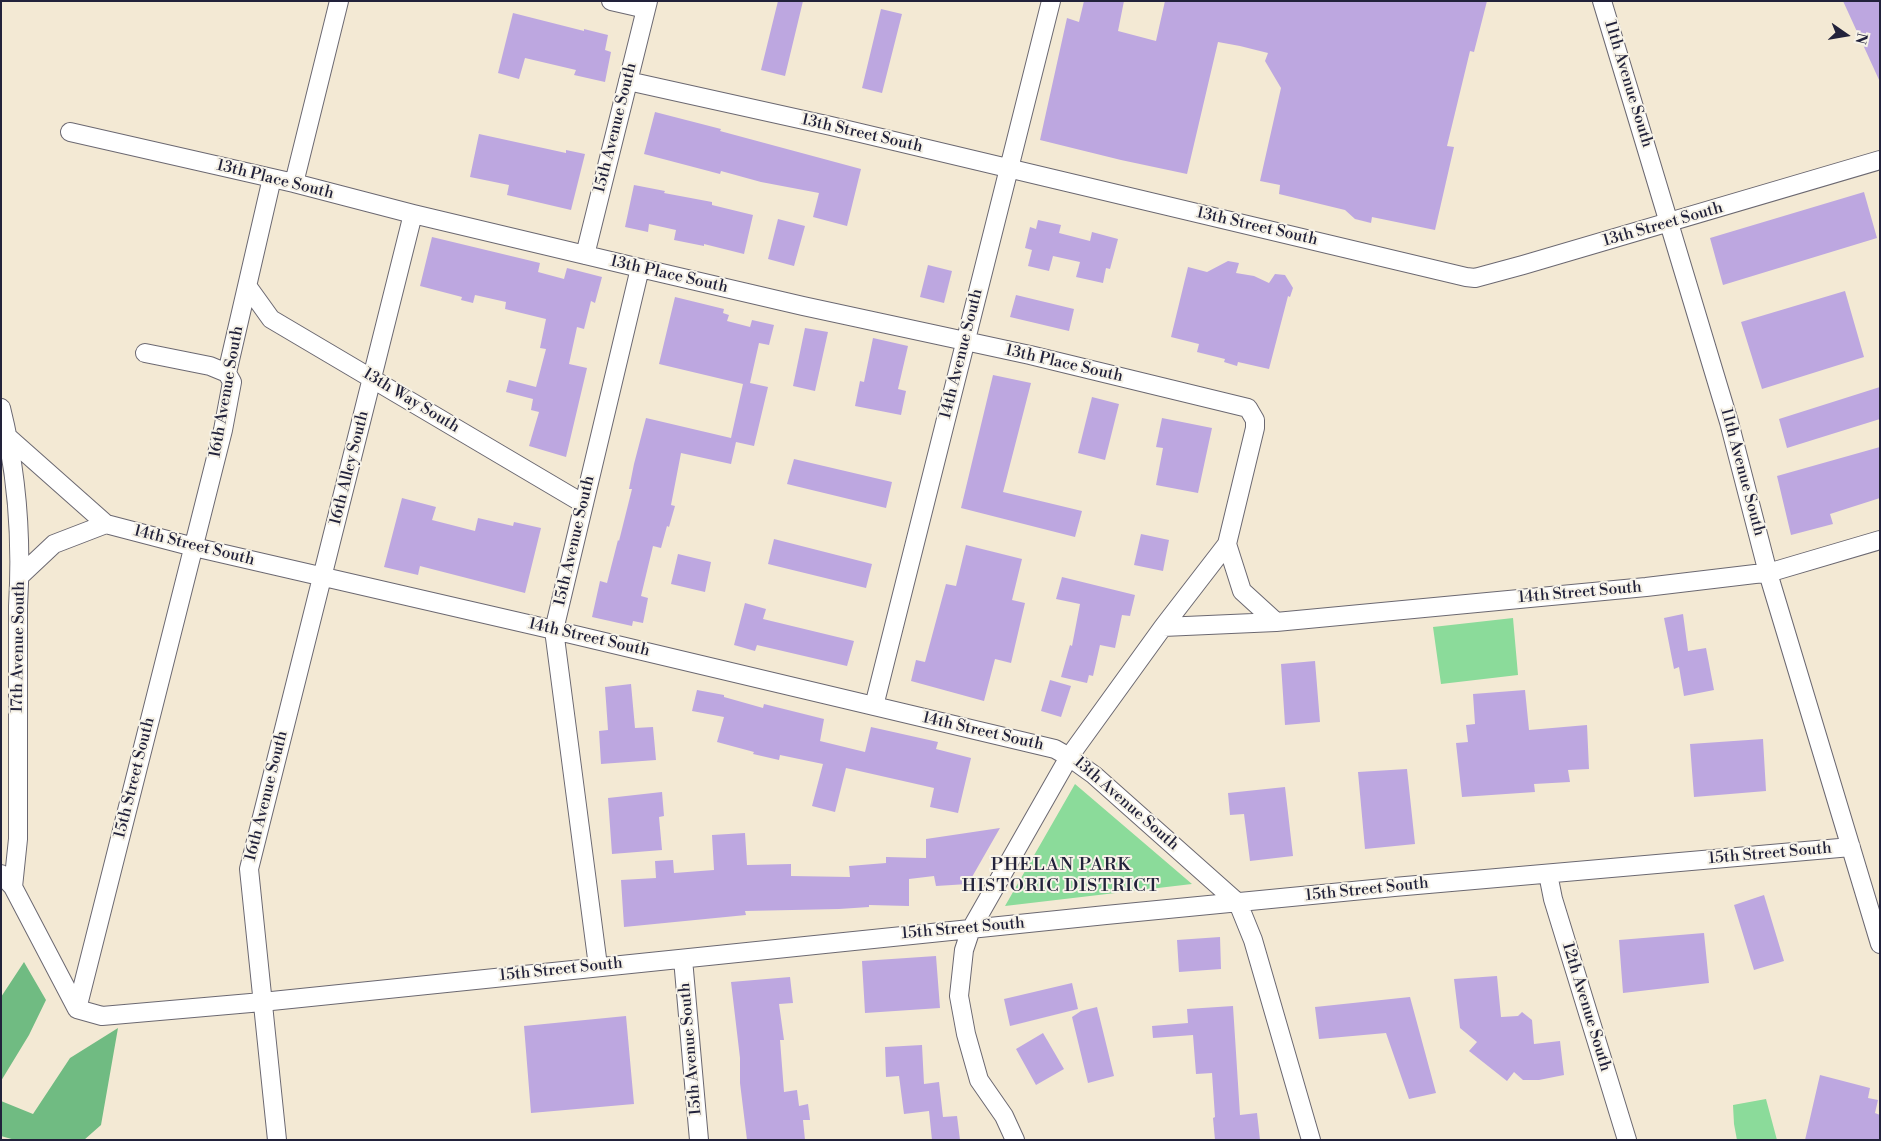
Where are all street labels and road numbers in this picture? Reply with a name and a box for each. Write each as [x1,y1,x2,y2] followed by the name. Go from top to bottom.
[1600,18,1656,150] street label: 11th Avenue South
[591,61,641,195] street label: 15th Avenue South
[799,111,925,157] street label: 13th Street South
[214,156,336,204] street label: 13th Place South
[1601,199,1725,251] street label: 13th Street South
[1194,204,1320,250] street label: 13th Street South
[608,252,730,298] street label: 13th Place South
[937,287,987,421] street label: 14th Avenue South
[206,325,248,459] street label: 16th Avenue South
[1003,341,1125,387] street label: 13th Place South
[359,365,463,437] street label: 13th Way South
[1716,406,1768,538] street label: 11th Avenue South
[327,409,373,527] street label: 16th Alley South
[551,474,599,608] street label: 15th Avenue South
[132,522,256,570] street label: 14th Street South
[1517,578,1643,608] street label: 14th Street South
[8,581,30,713] street label: 17th Avenue South
[526,615,652,661] street label: 14th Street South
[920,709,1046,755] street label: 14th Street South
[111,716,159,840] street label: 15th Street South
[242,729,292,863] street label: 16th Avenue South
[1069,753,1183,855] street label: 13th Avenue South
[1707,839,1833,869] street label: 15th Street South
[1304,874,1430,906] street label: 15th Street South
[900,914,1026,944] street label: 15th Street South
[1557,940,1615,1074] street label: 12th Avenue South
[498,954,624,986] street label: 15th Street South
[676,982,706,1116] street label: 15th Avenue South

